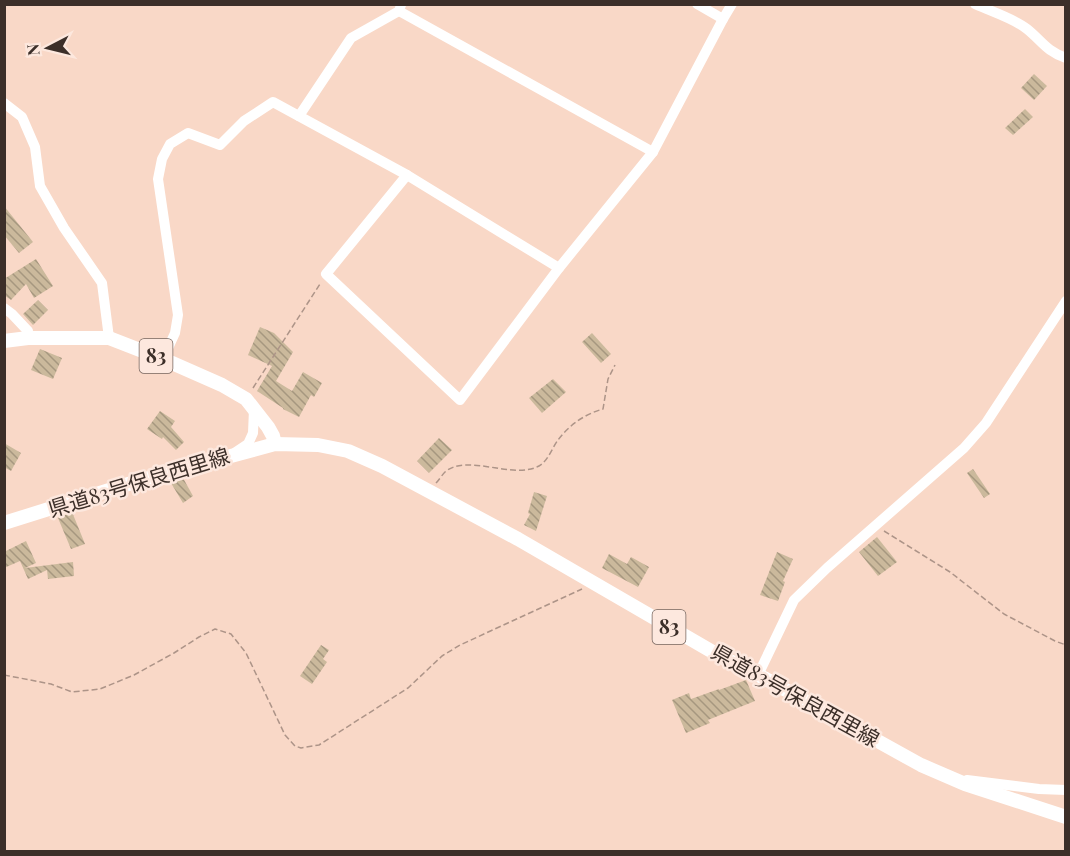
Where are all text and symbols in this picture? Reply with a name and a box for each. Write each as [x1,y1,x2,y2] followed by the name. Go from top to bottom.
[18,18,78,78] north arrow
[21,42,44,57] text: N
[140,339,172,373] road number: 83
[44,440,232,522] street label: 県道83号保良西里線
[652,610,686,644] road number: 83
[707,636,885,752] street label: 県道83号保良西里線

